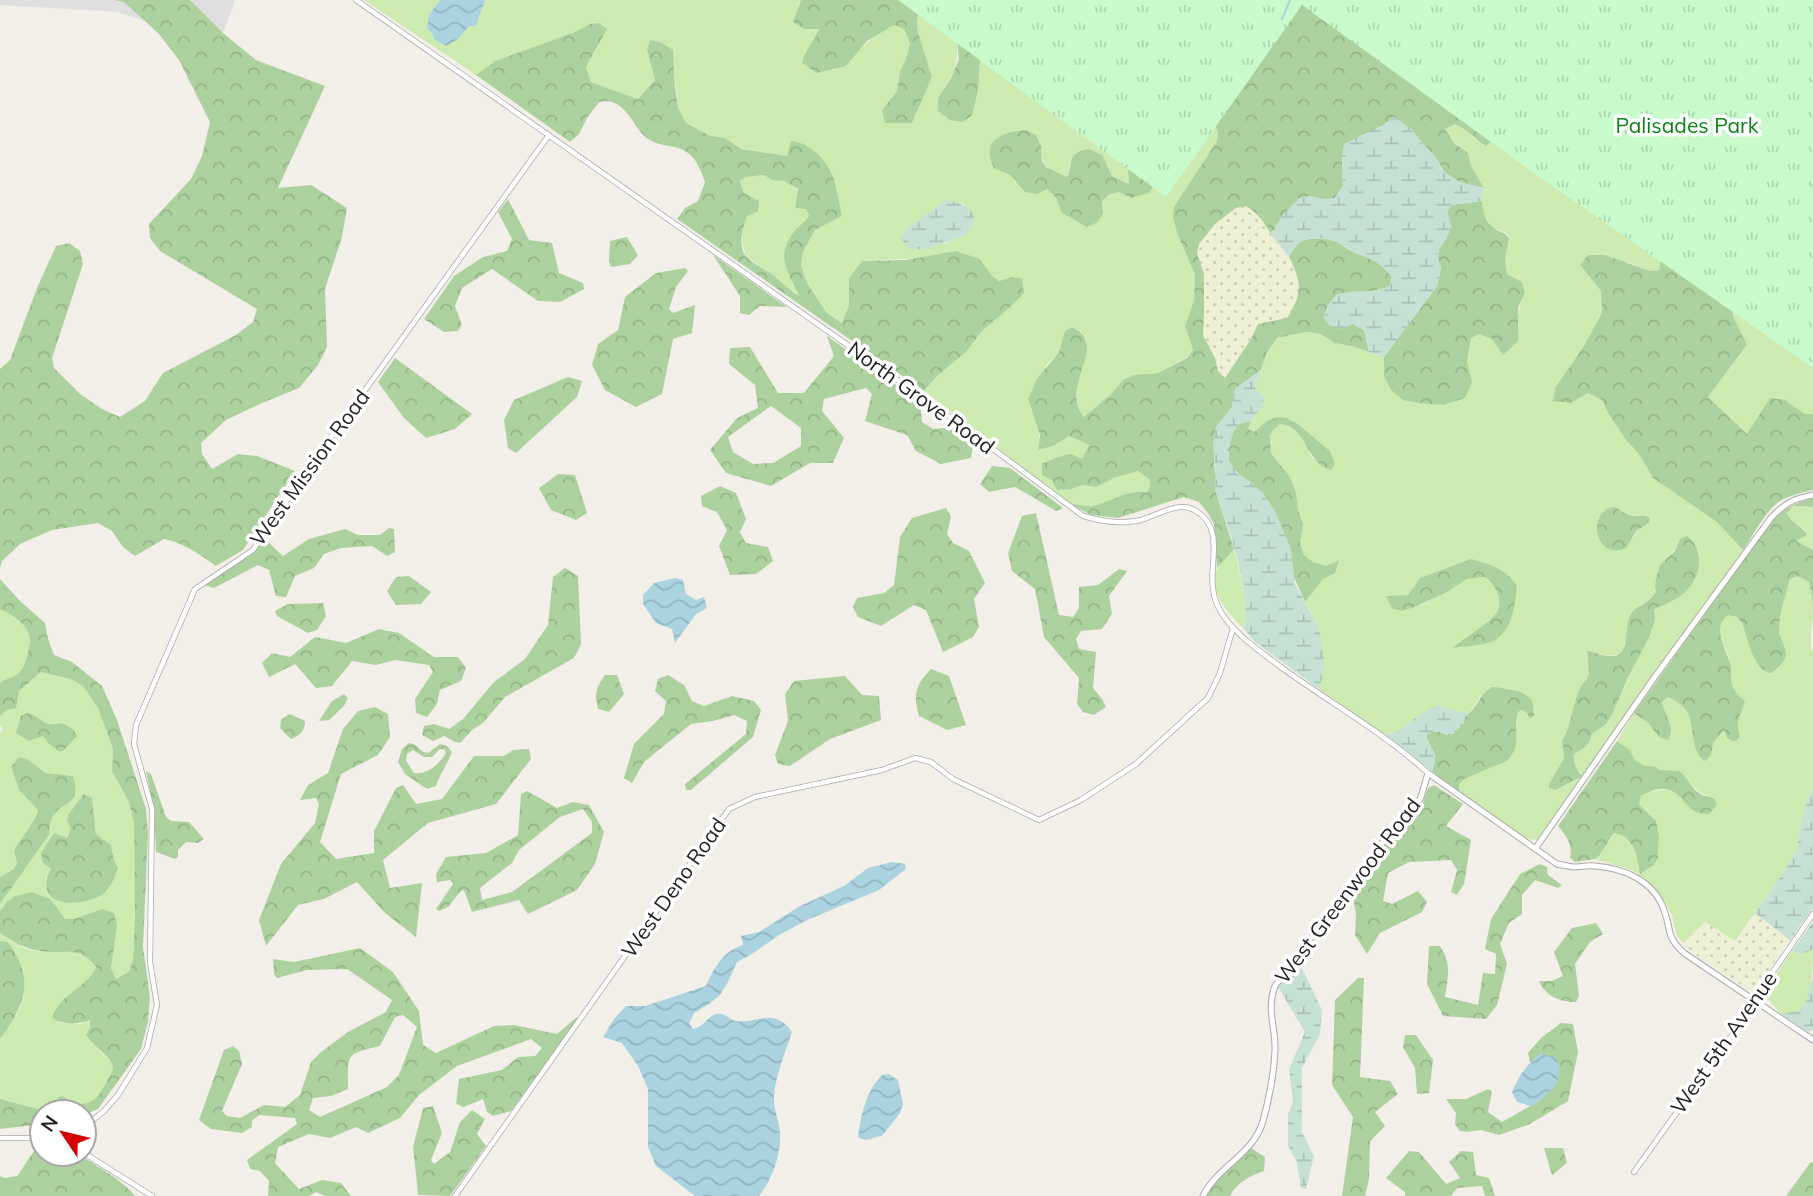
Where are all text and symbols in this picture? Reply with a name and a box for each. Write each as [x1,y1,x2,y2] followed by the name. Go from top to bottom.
[1616,112,1759,138] park label: Palisades Park
[843,335,1000,459] street label: North Grove Road
[244,384,375,551] street label: West Mission Road
[1269,792,1426,989] street label: West Greenwood Road
[615,812,731,962] street label: West Deno Road
[1664,966,1782,1119] street label: West 5th Avenue
[28,1098,98,1168] north arrow
[35,1110,63,1136] text: N

